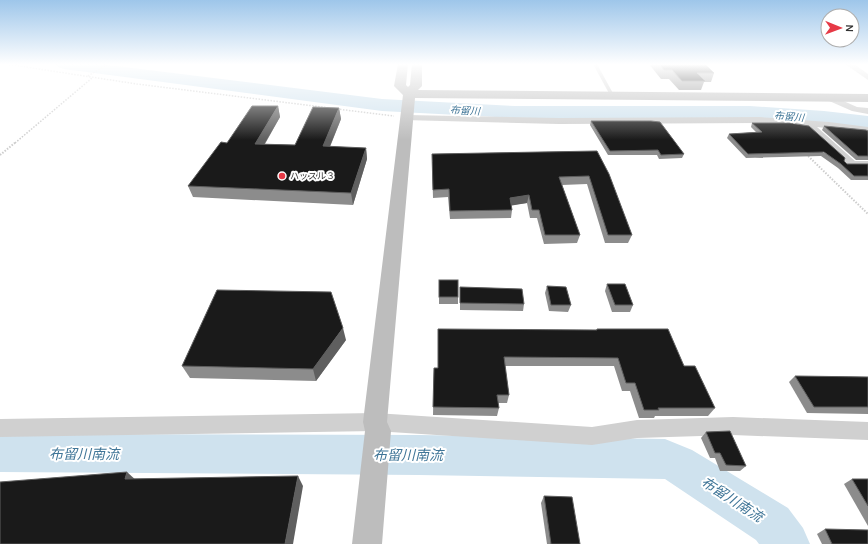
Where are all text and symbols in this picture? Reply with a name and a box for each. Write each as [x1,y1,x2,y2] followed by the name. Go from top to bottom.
[820,8,860,48] north arrow
[843,24,856,32] text: N
[450,104,481,118] water label: 布留川
[773,110,805,124] water label: 布留川
[277,171,287,181] marker: ハッスル３
[290,171,335,181] place label: ハッスル３
[49,446,121,463] water label: 布留川南流
[373,447,445,464] water label: 布留川南流
[698,473,767,527] water label: 布留川南流

